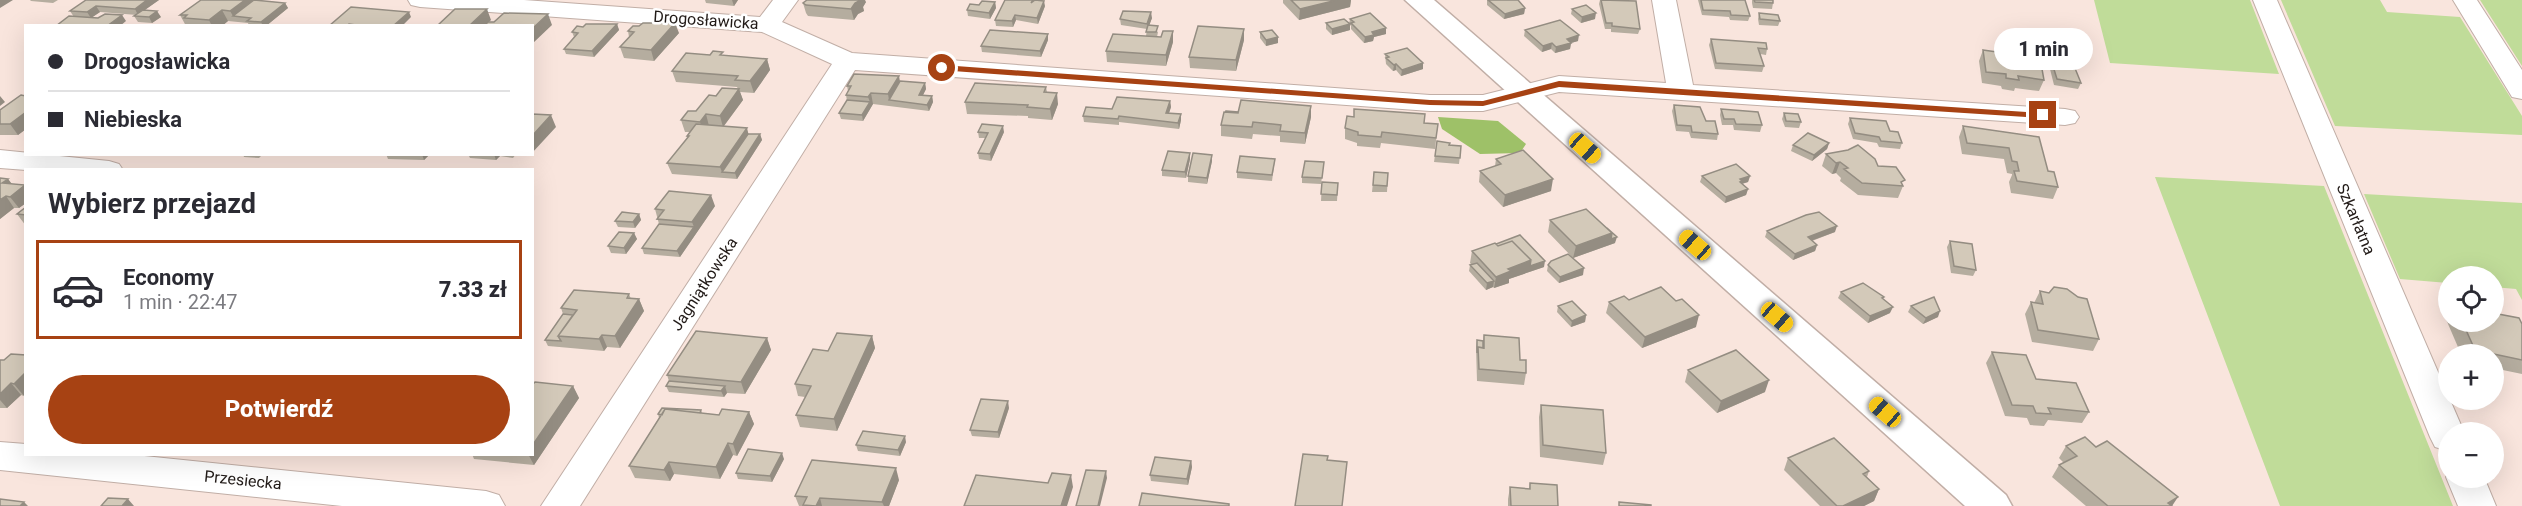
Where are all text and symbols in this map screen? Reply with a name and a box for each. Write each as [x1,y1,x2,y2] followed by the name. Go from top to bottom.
[653,7,759,33] street label: Drogosławicka
[1994,28,2092,70] callout: 1 min
[2018,37,2069,61] text: 1 min
[84,49,230,74] text: Drogosławicka
[928,54,955,81] route start
[2029,101,2056,128] route end
[84,107,182,132] text: Niebieska
[1566,129,1604,167] car
[2333,181,2379,257] street label: Szkarłatna
[48,188,256,220] text: Wybierz przejazd
[1676,226,1714,264] car
[667,234,741,334] street label: Jagniątkowska
[51,263,105,317] icon: car
[123,265,214,290] text: Economy
[2438,266,2504,488] map controls
[2438,266,2504,332] button: locate
[439,277,507,302] text: 7.33 zł
[123,290,238,314] text: 1 min · 22:47
[1758,298,1796,336] car
[2438,344,2504,410] button: +
[48,375,510,444] button: Potwierdź
[1866,393,1904,431] car
[2438,422,2504,488] button: −
[203,466,283,494] street label: Przesiecka

